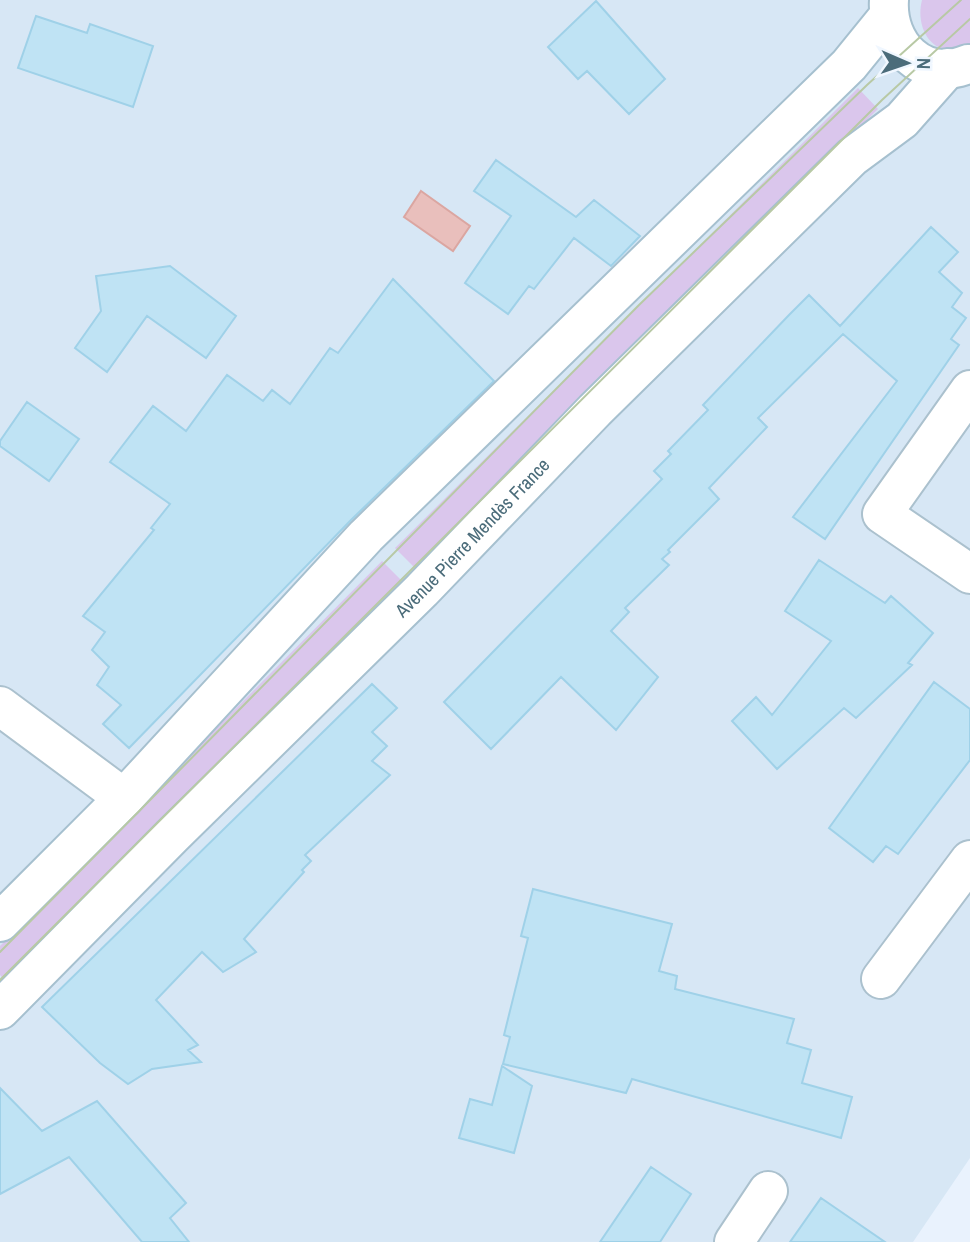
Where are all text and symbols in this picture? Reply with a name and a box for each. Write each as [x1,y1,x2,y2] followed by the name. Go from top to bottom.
[872,28,942,98] north arrow
[911,58,937,70] text: N
[388,452,555,623] street label: Avenue Pierre Mendès France

